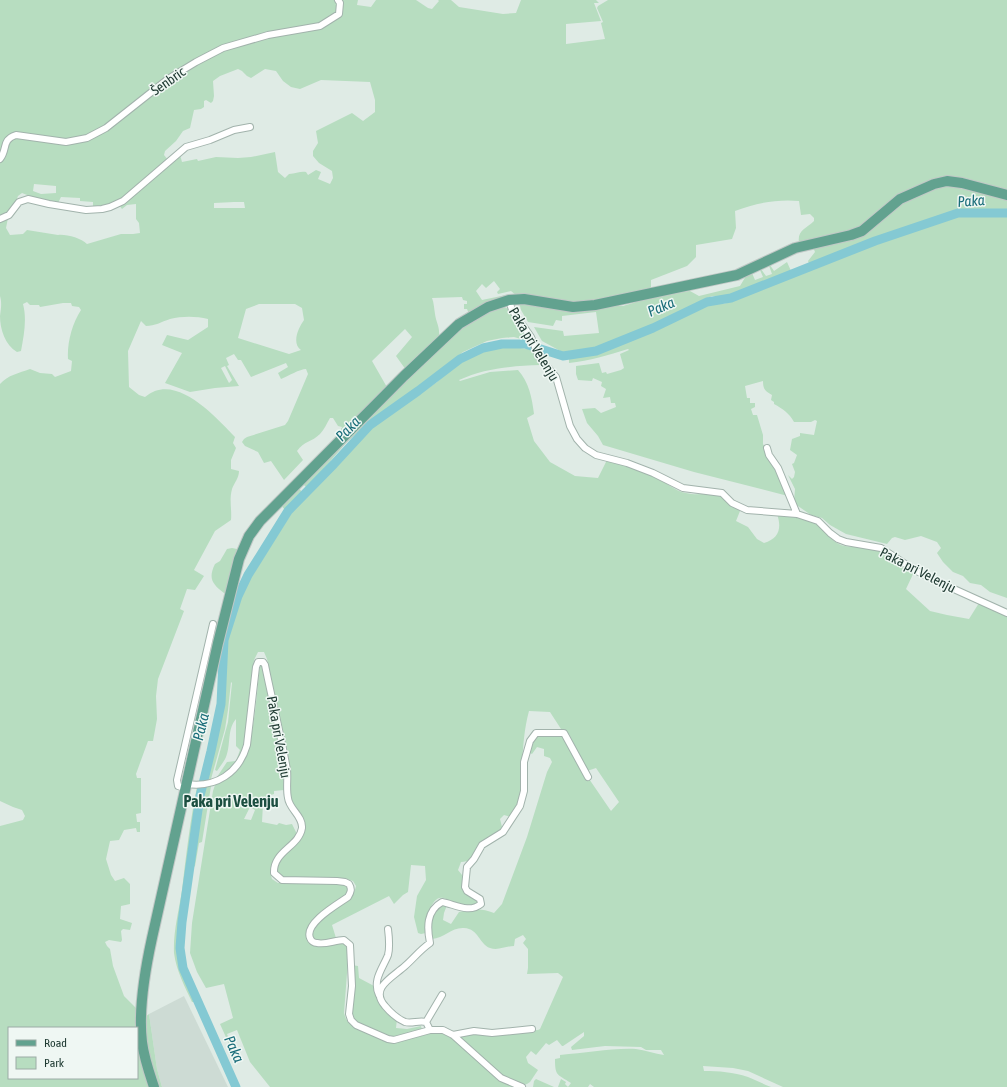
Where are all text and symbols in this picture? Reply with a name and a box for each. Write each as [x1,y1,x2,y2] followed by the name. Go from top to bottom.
[148,63,189,99] street label: Šenbric
[957,191,985,210] water label: Paka
[645,293,677,320] water label: Paka
[506,304,562,384] street label: Paka pri Velenju
[332,413,363,444] water label: Paka
[877,544,959,596] street label: Paka pri Velenju
[264,695,294,779] street label: Paka pri Velenju
[189,712,212,742] water label: Paka
[184,792,279,810] district label: Paka pri Velenju
[8,1027,138,1079] legend
[221,1033,248,1065] water label: Paka
[44,1036,67,1050] text: Road
[44,1056,65,1070] text: Park

